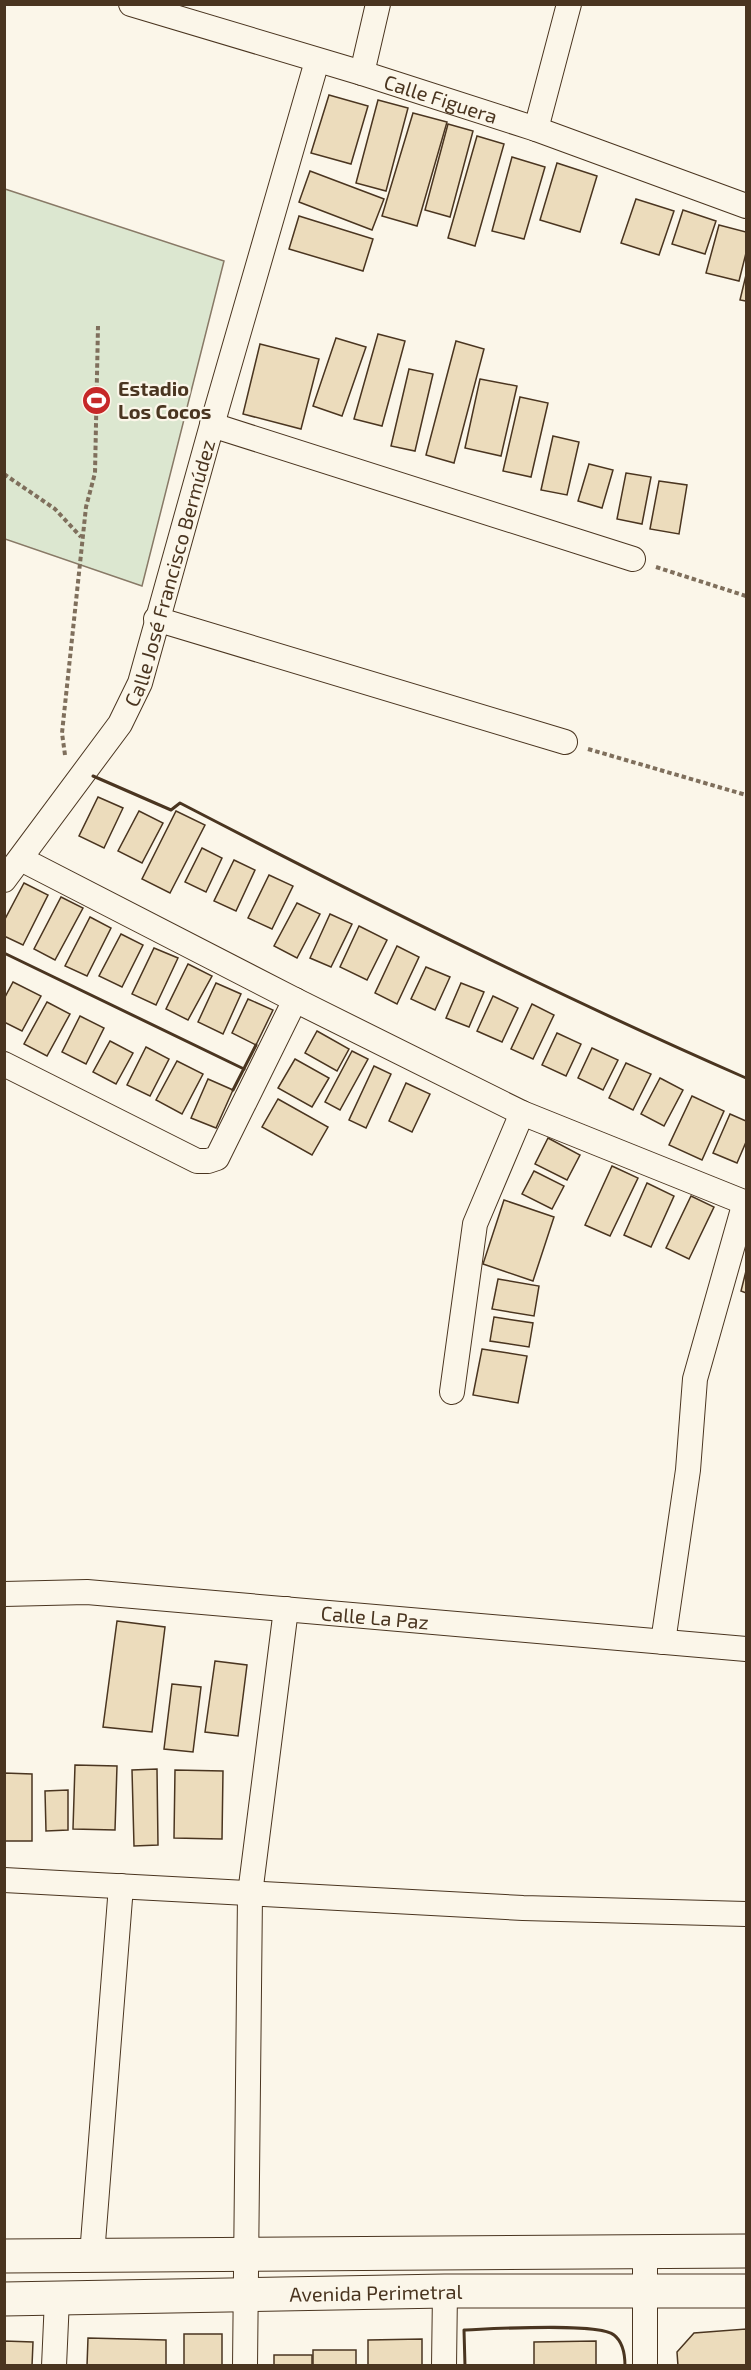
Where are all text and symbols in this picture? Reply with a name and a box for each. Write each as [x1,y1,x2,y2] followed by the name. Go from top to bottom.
[381,69,501,128] street label: Calle Figuera
[118,376,211,423] place label: Estadio Los Cocos
[81,384,113,416] sports icon: Estadio Los Cocos
[119,437,219,710] street label: Calle José Francisco Bermúdez
[320,1600,430,1634] street label: Calle La Paz
[289,2279,463,2306] street label: Avenida Perimetral

